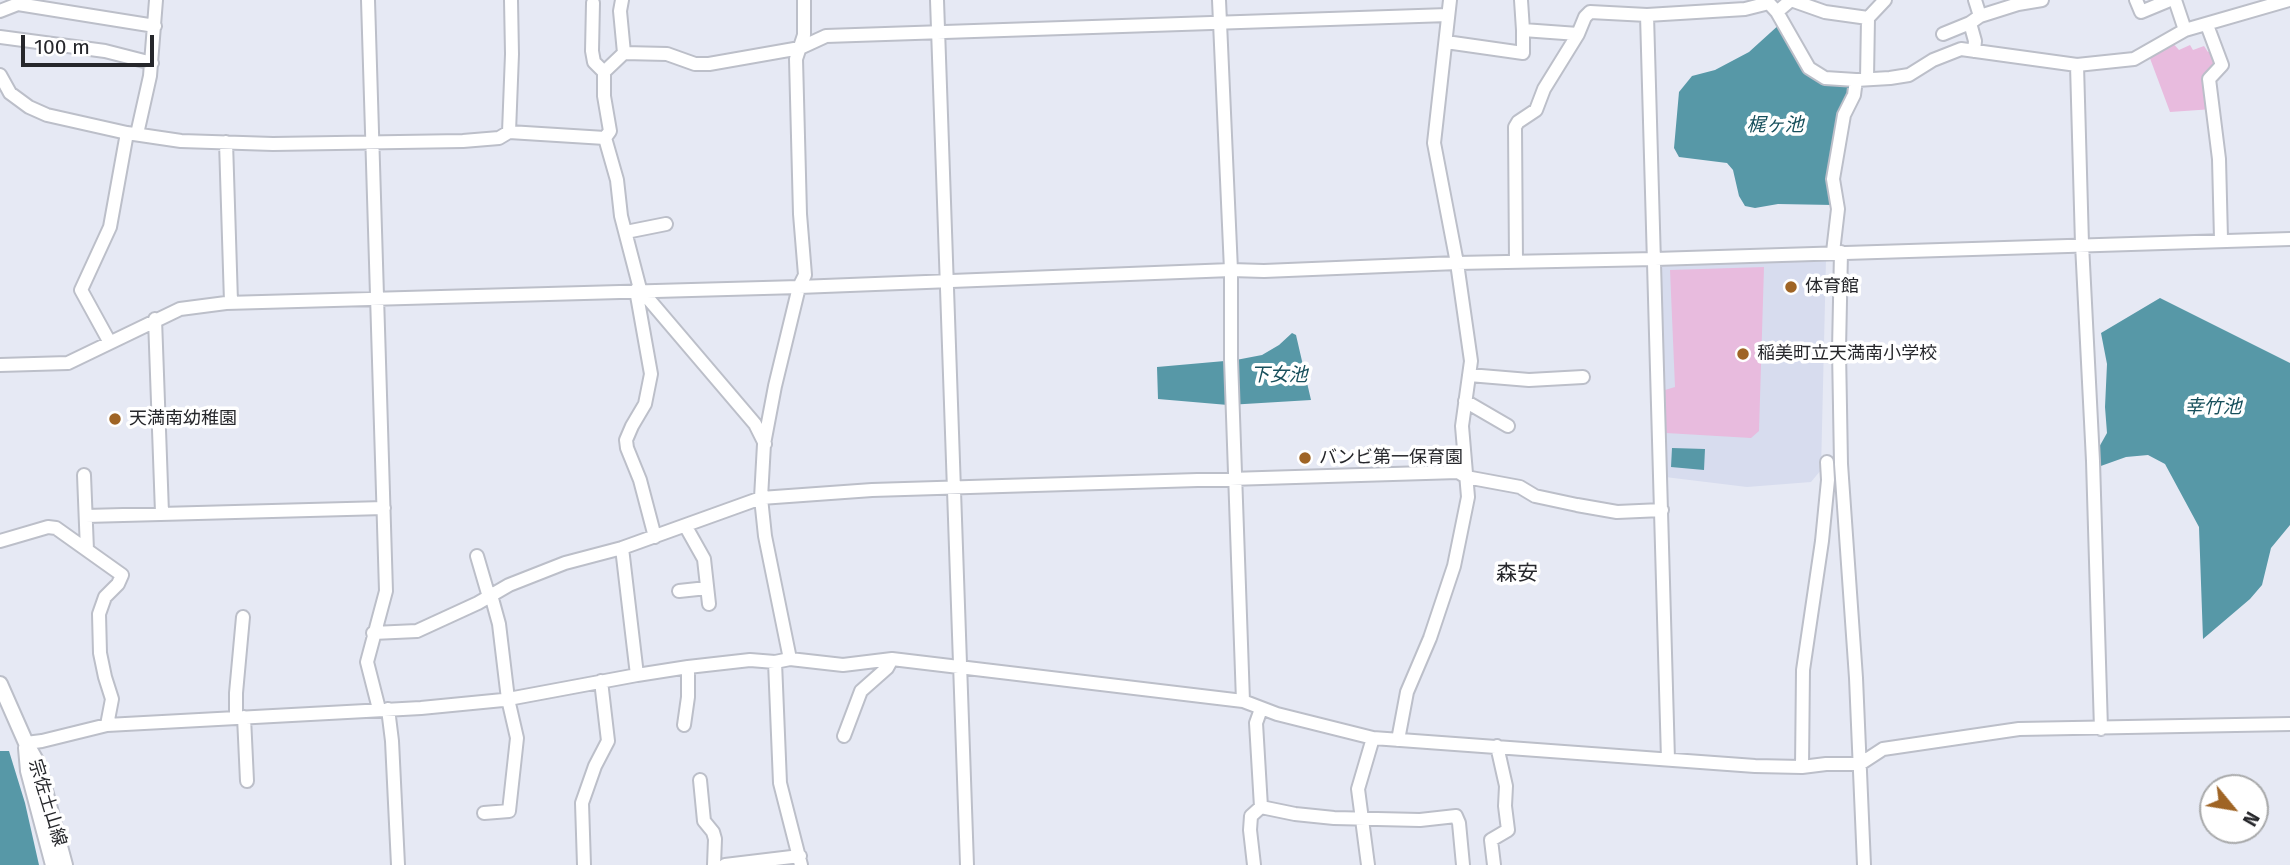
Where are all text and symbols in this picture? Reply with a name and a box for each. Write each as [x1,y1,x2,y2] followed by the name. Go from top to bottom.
[24,21,158,65] scale bar
[34,34,90,60] text: 100 m
[1747,115,1803,137] water label: 梶ヶ池
[1805,276,1859,298] place label: 体育館
[1783,279,1799,295] marker: 体育館
[1757,343,1937,365] place label: 稲美町立天満南小学校
[1735,346,1751,362] marker: 稲美町立天満南小学校
[1251,365,1307,387] water label: 下女池
[2185,397,2241,419] water label: 幸竹池
[129,408,237,430] place label: 天満南幼稚園
[107,411,123,427] marker: 天満南幼稚園
[1319,447,1463,469] place label: バンビ第一保育園
[1297,450,1313,466] marker: バンビ第一保育園
[1496,561,1538,587] district label: 森安
[24,757,70,849] street label: 宗佐土山線
[2199,774,2269,844] north arrow
[2238,808,2264,830] text: N

